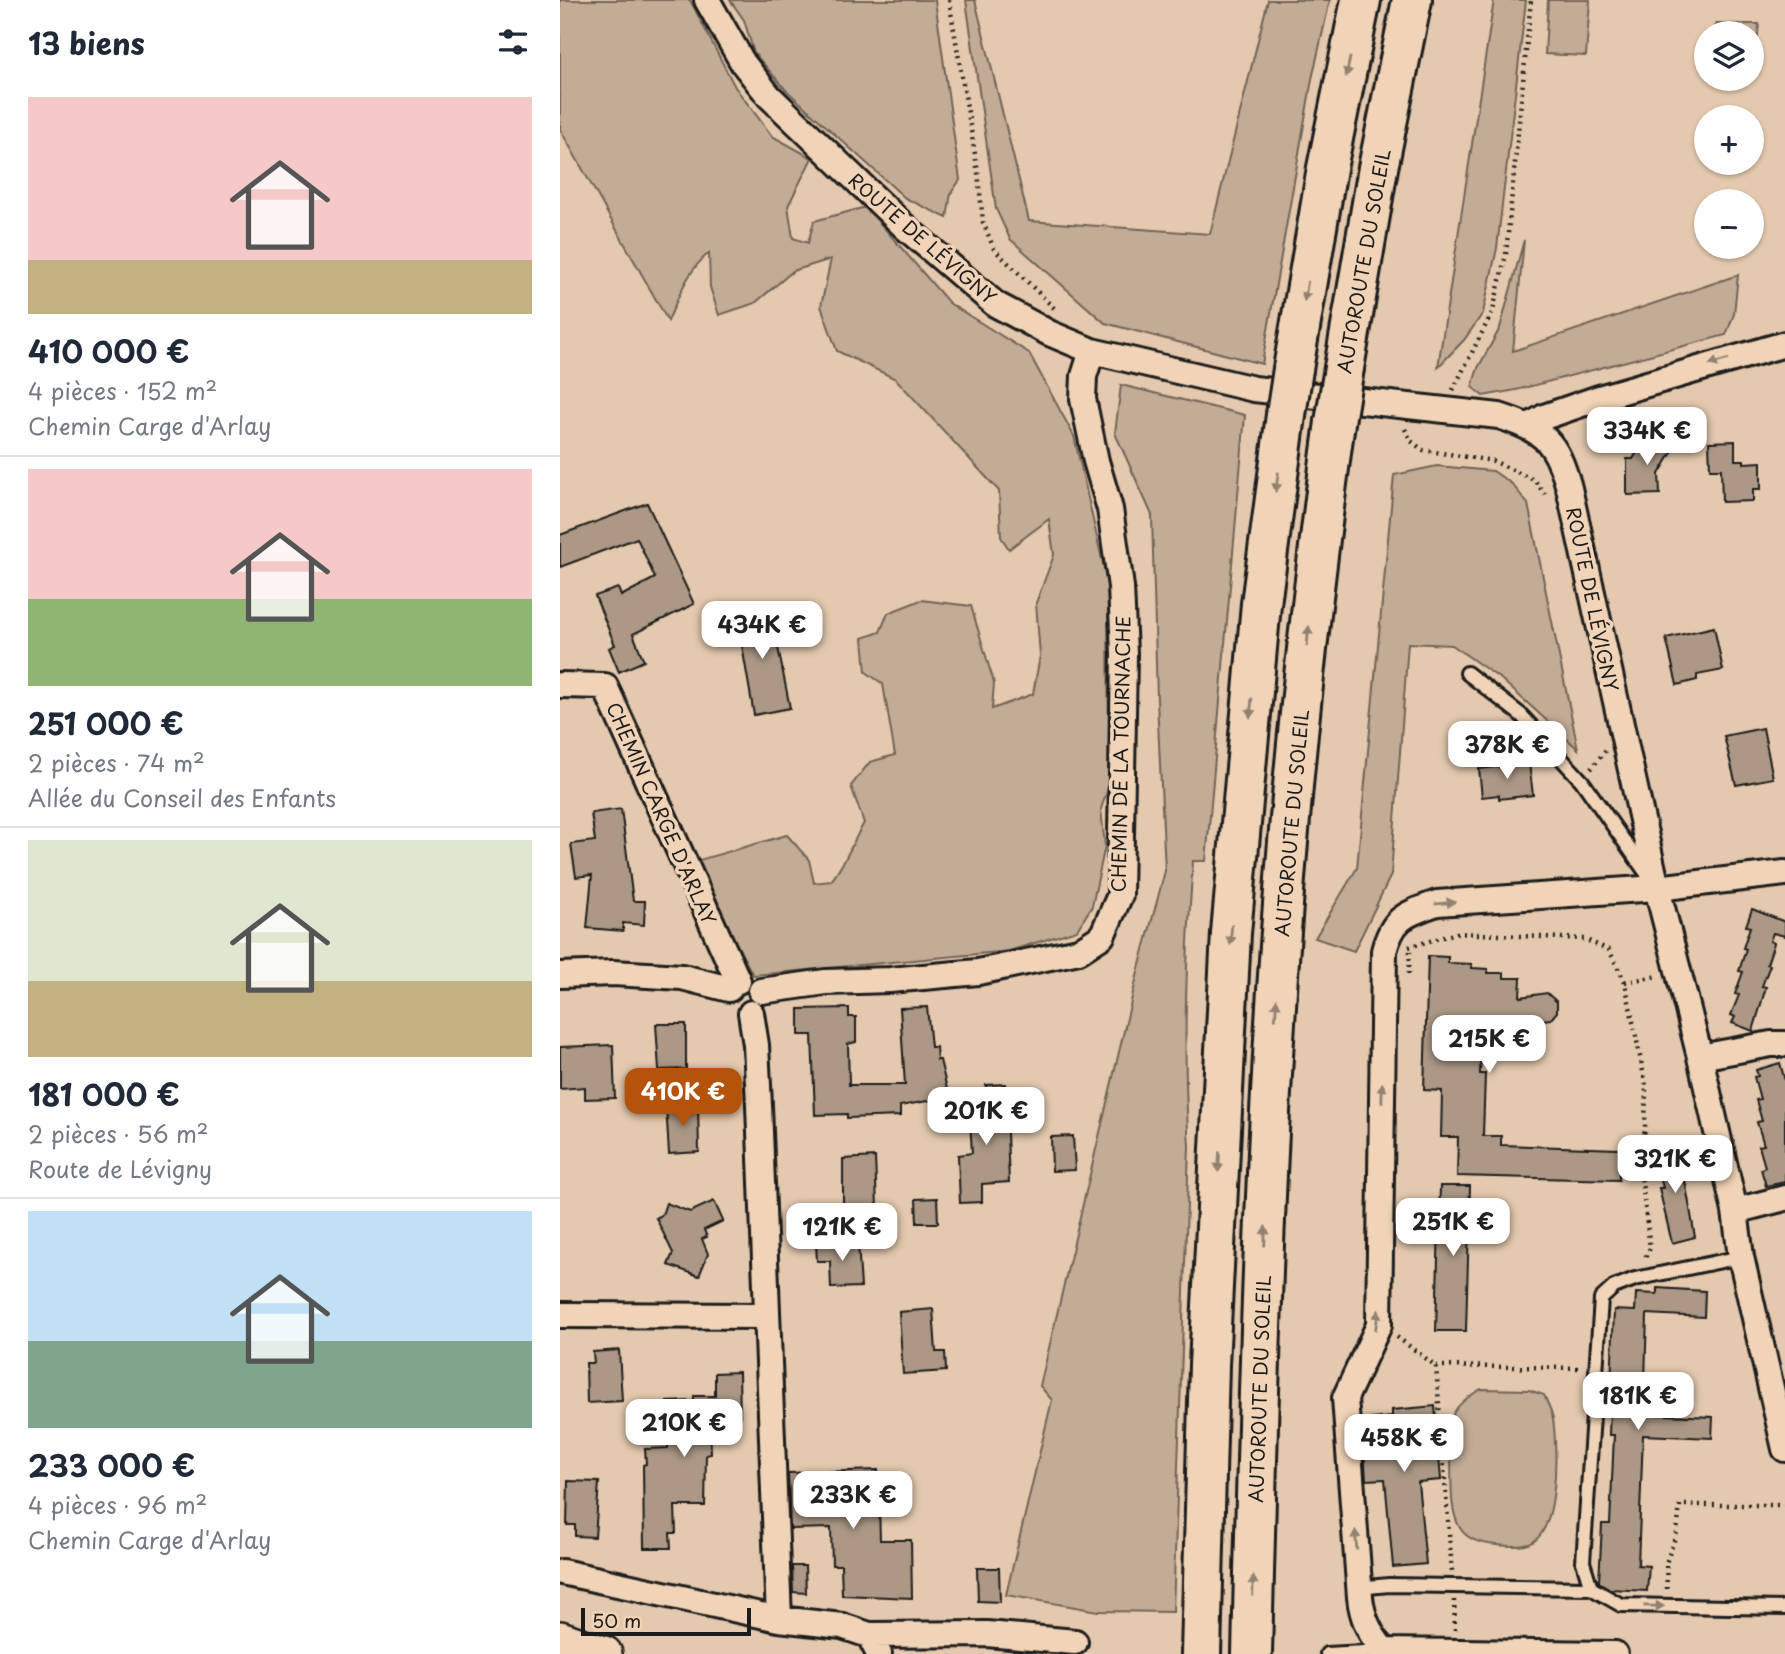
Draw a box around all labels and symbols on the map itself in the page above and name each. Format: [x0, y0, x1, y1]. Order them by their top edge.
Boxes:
one-way arrow [1342, 56, 1353, 78]
street label: AUTOROUTE DU SOLEIL [1329, 146, 1397, 376]
street label: ROUTE DE LÉVIGNY [843, 166, 1003, 310]
one-way arrow [1300, 280, 1311, 302]
one-way arrow [1708, 357, 1729, 367]
pin: 334K € [1590, 407, 1704, 467]
one-way arrow [1271, 472, 1282, 494]
street label: ROUTE DE LÉVIGNY [1560, 504, 1626, 694]
pin: 434K € [705, 602, 819, 661]
street label: CHEMIN DE LA TOURNACHE [1104, 615, 1136, 893]
one-way arrow [1303, 624, 1314, 646]
street label: CHEMIN CARGE D'ARLAY [600, 697, 724, 929]
one-way arrow [1245, 698, 1256, 720]
street label: AUTOROUTE DU SOLEIL [1267, 708, 1315, 938]
pin: 378K € [1450, 722, 1564, 781]
one-way arrow [1434, 897, 1456, 908]
one-way arrow [1225, 924, 1236, 946]
one-way arrow [1271, 998, 1282, 1020]
pin: 215K € [1432, 1016, 1546, 1075]
pin: 410K € [626, 1068, 740, 1128]
one-way arrow [1377, 1082, 1388, 1104]
pin: 201K € [929, 1088, 1043, 1147]
pin: 321K € [1618, 1136, 1732, 1195]
one-way arrow [1213, 1151, 1224, 1173]
pin: 251K € [1396, 1198, 1510, 1258]
pin: 121K € [785, 1204, 899, 1263]
one-way arrow [1259, 1225, 1270, 1247]
street label: AUTOROUTE DU SOLEIL [1241, 1275, 1277, 1503]
one-way arrow [1372, 1309, 1383, 1331]
pin: 181K € [1581, 1372, 1695, 1432]
pin: 210K € [627, 1400, 741, 1459]
pin: 458K € [1347, 1414, 1461, 1474]
pin: 233K € [796, 1472, 910, 1531]
one-way arrow [1350, 1529, 1361, 1551]
one-way arrow [1248, 1575, 1259, 1597]
one-way arrow [1643, 1600, 1665, 1612]
scale bar [581, 1605, 751, 1637]

